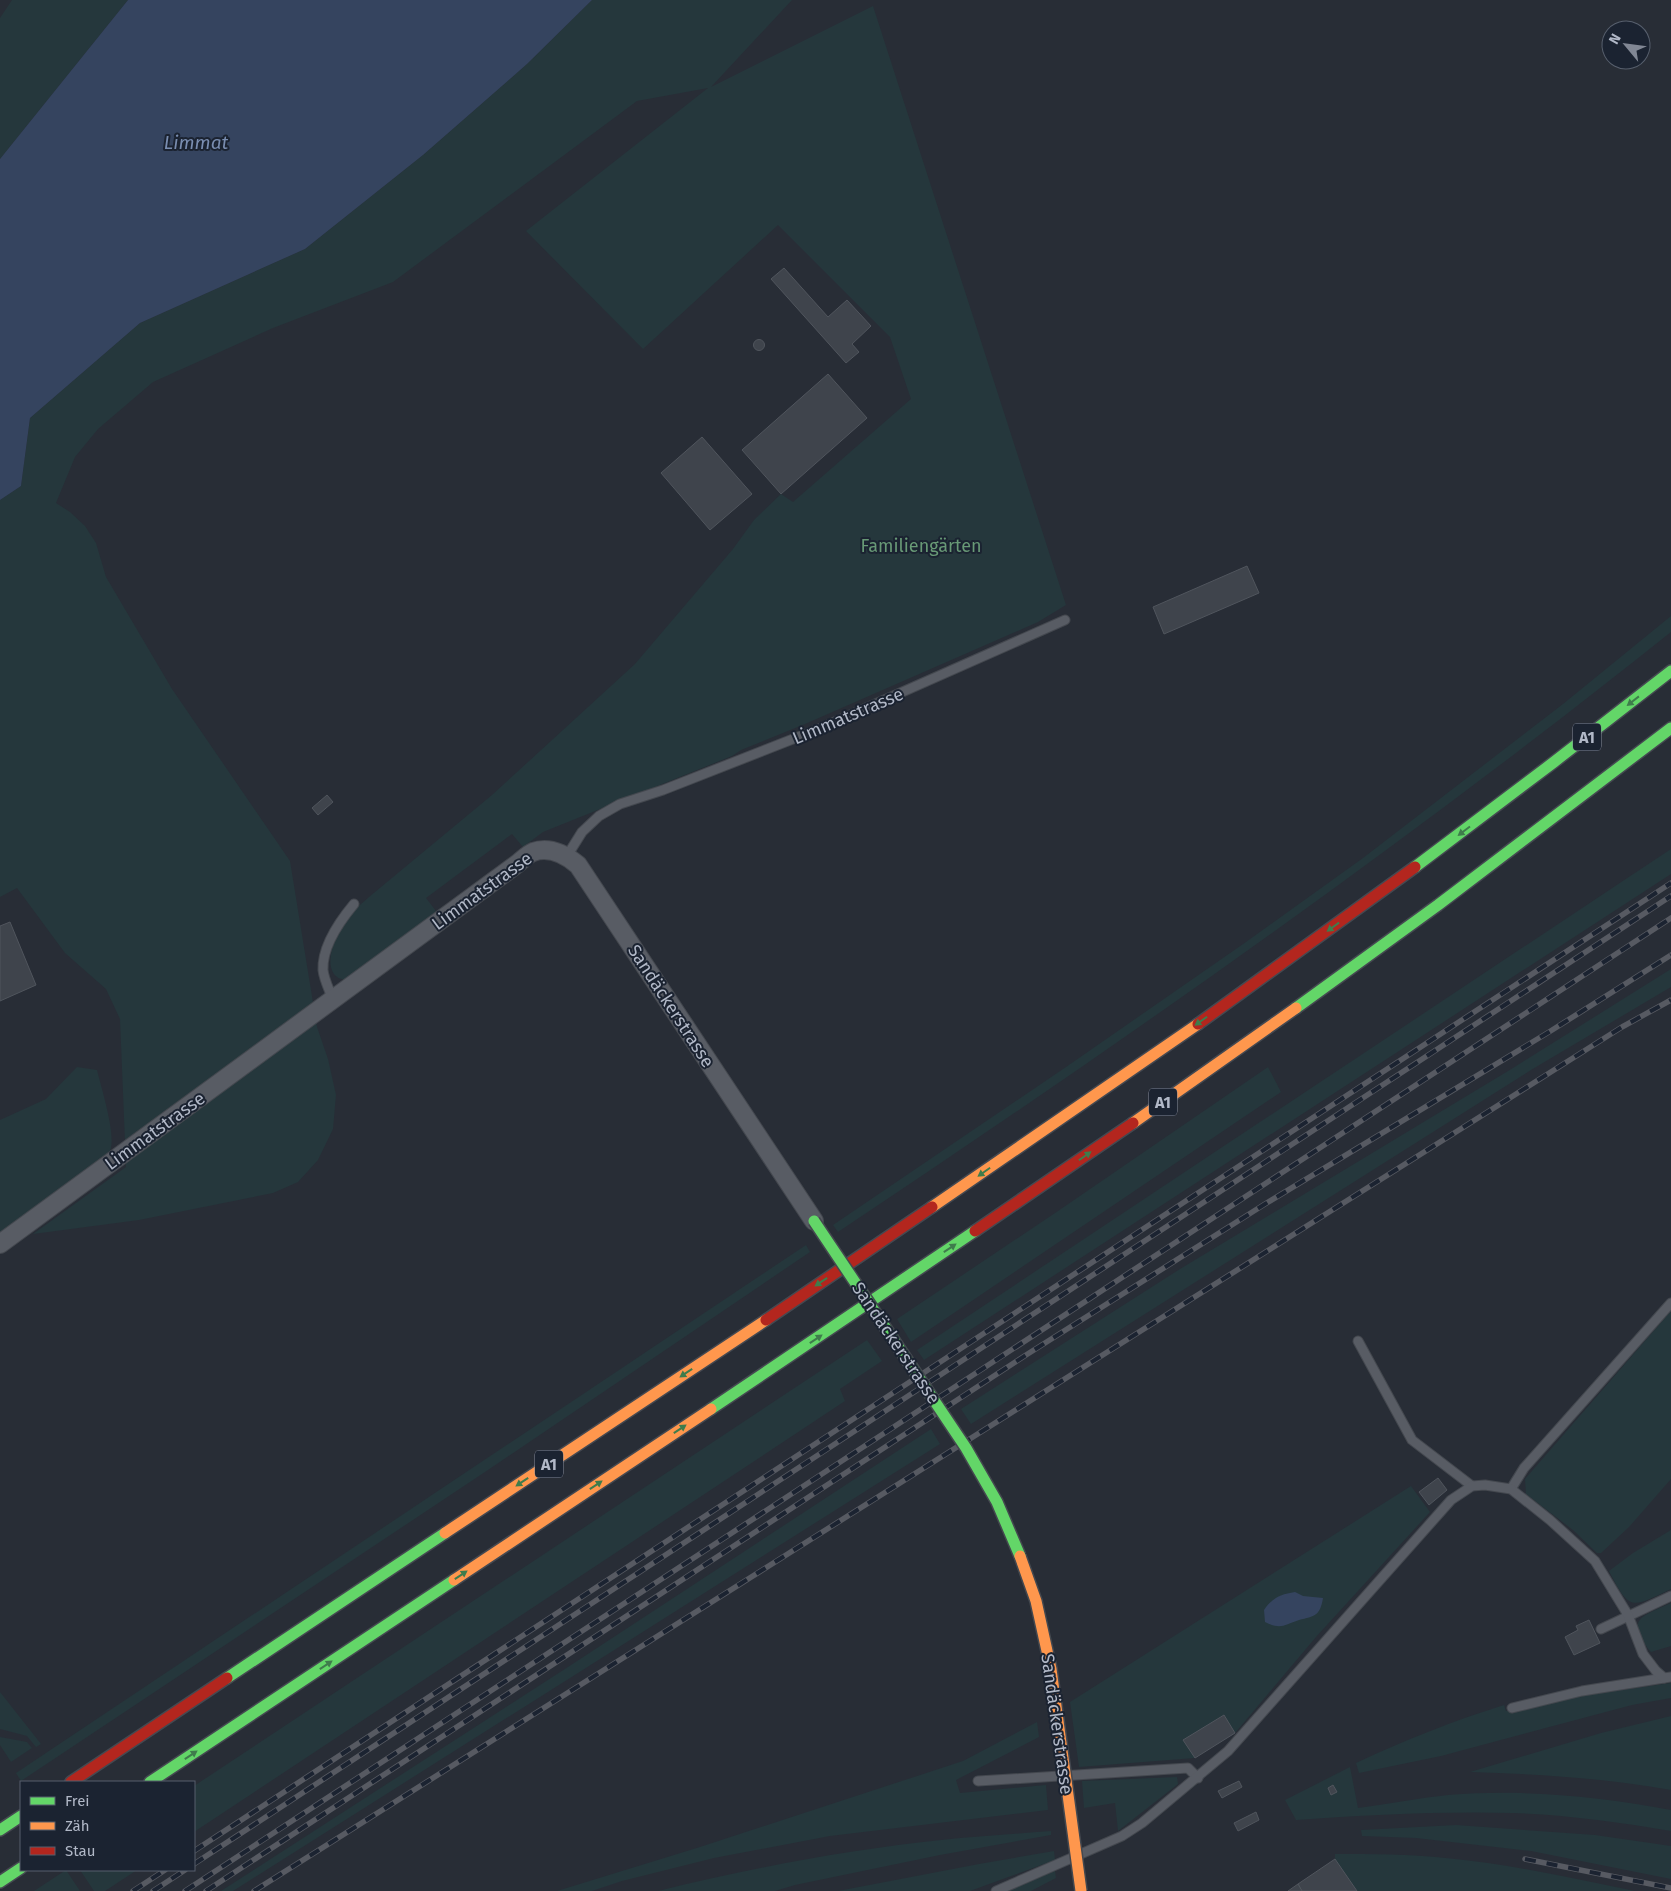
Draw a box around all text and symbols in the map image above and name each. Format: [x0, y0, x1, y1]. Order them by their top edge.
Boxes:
north arrow [1601, 20, 1651, 70]
text: N [1605, 31, 1625, 47]
water label: Limmat [164, 131, 228, 154]
park label: Familiengärten [860, 535, 982, 557]
street label: Limmatstrasse [789, 683, 907, 749]
one-way arrow [1627, 696, 1640, 707]
road number: A1 [1573, 724, 1601, 750]
one-way arrow [1457, 826, 1471, 836]
street label: Limmatstrasse [428, 847, 536, 935]
one-way arrow [1326, 922, 1340, 932]
street label: Sandäckerstrasse [623, 940, 719, 1072]
one-way arrow [1194, 1016, 1208, 1026]
street label: Limmatstrasse [101, 1087, 209, 1175]
road number: A1 [1149, 1088, 1177, 1116]
one-way arrow [1078, 1151, 1091, 1161]
one-way arrow [978, 1167, 991, 1176]
one-way arrow [944, 1243, 957, 1253]
one-way arrow [814, 1277, 828, 1287]
street label: Sandäckerstrasse [847, 1278, 945, 1408]
one-way arrow [809, 1334, 822, 1343]
one-way arrow [679, 1368, 693, 1378]
one-way arrow [674, 1424, 687, 1434]
road number: A1 [535, 1450, 563, 1478]
one-way arrow [515, 1477, 528, 1487]
one-way arrow [590, 1480, 603, 1490]
one-way arrow [455, 1570, 468, 1580]
street label: Sandäckerstrasse [1036, 1652, 1078, 1796]
one-way arrow [319, 1660, 333, 1670]
one-way arrow [184, 1750, 198, 1760]
legend [20, 1781, 195, 1871]
text: Frei [65, 1792, 90, 1810]
text: Zäh [65, 1817, 90, 1835]
text: Stau [65, 1842, 95, 1860]

